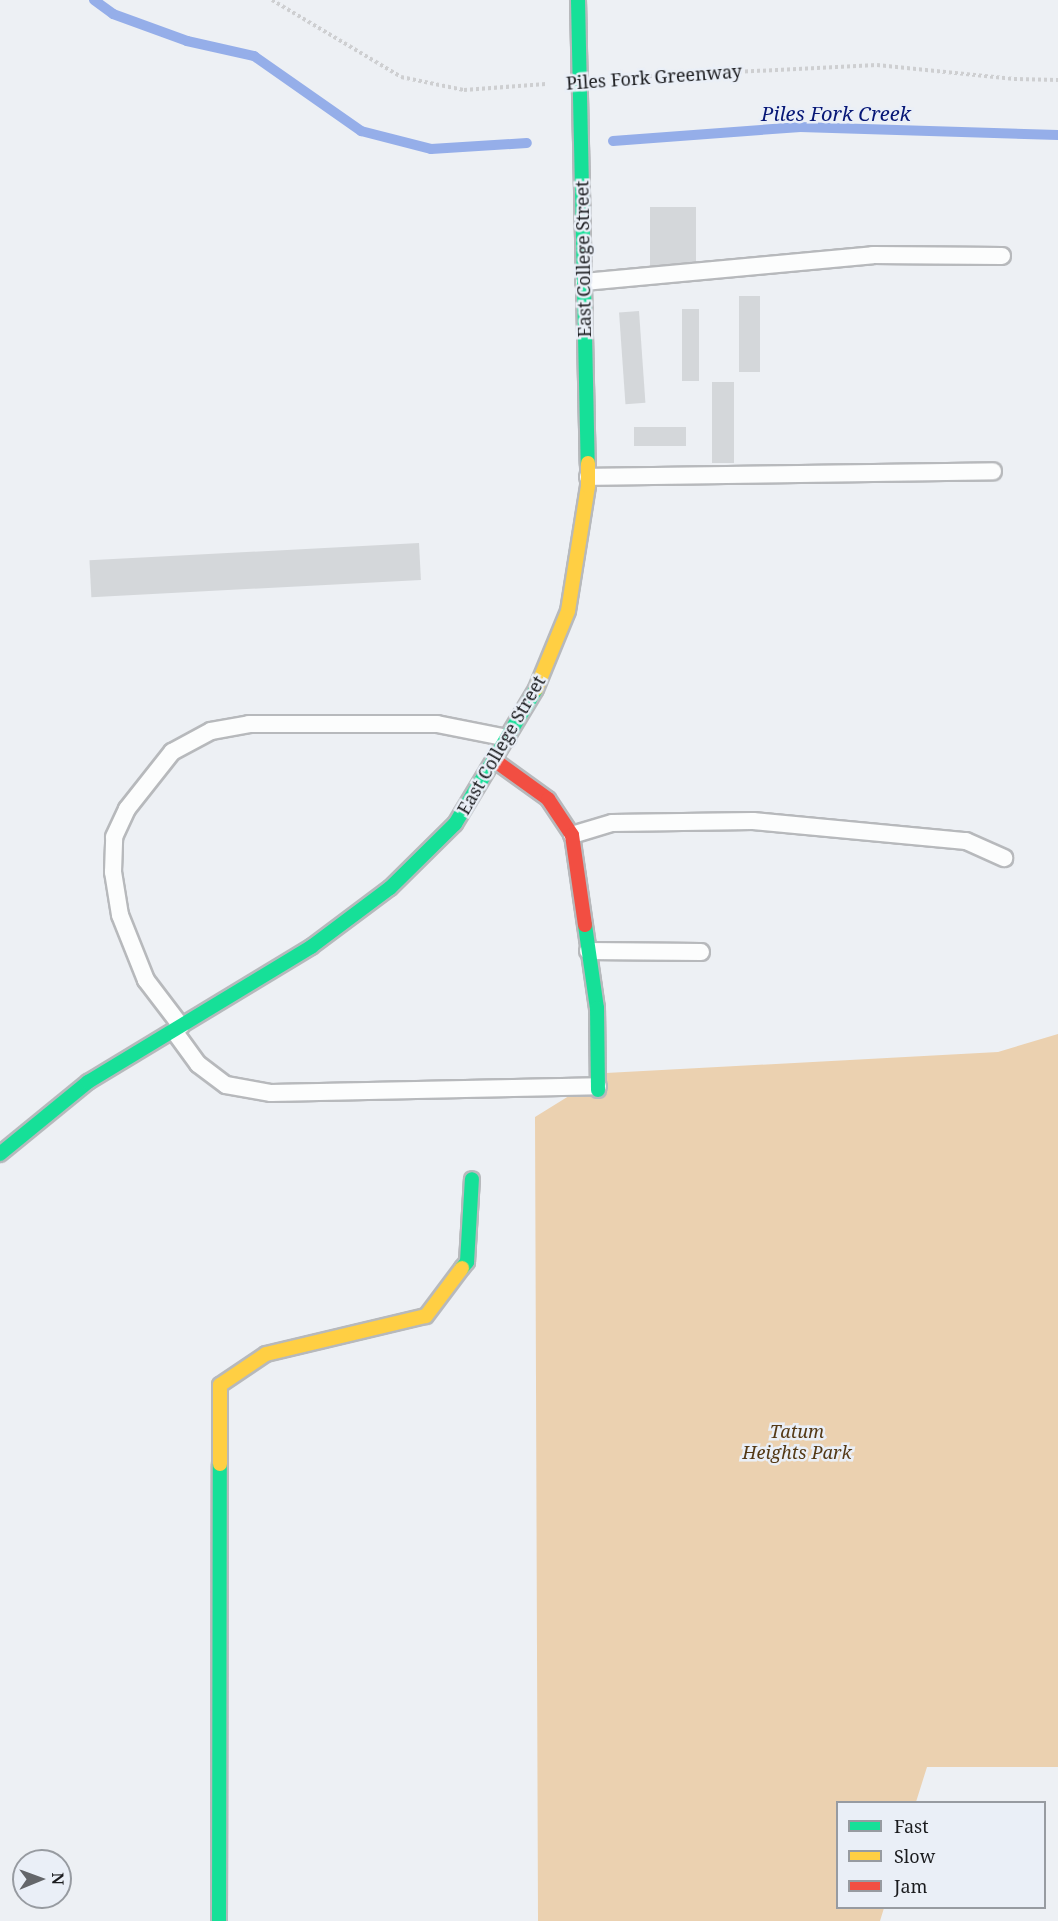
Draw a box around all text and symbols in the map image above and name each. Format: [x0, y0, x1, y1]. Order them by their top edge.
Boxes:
street label: Piles Fork Greenway [565, 60, 743, 94]
water label: Piles Fork Creek [761, 101, 911, 125]
street label: East College Street [571, 180, 595, 338]
street label: East College Street [452, 672, 550, 818]
park label: Tatum Heights Park [742, 1421, 852, 1464]
legend [836, 1801, 1046, 1909]
text: Fast [894, 1814, 929, 1838]
text: Slow [894, 1844, 935, 1868]
north arrow [12, 1849, 72, 1909]
text: N [47, 1872, 69, 1885]
text: Jam [894, 1874, 928, 1898]

